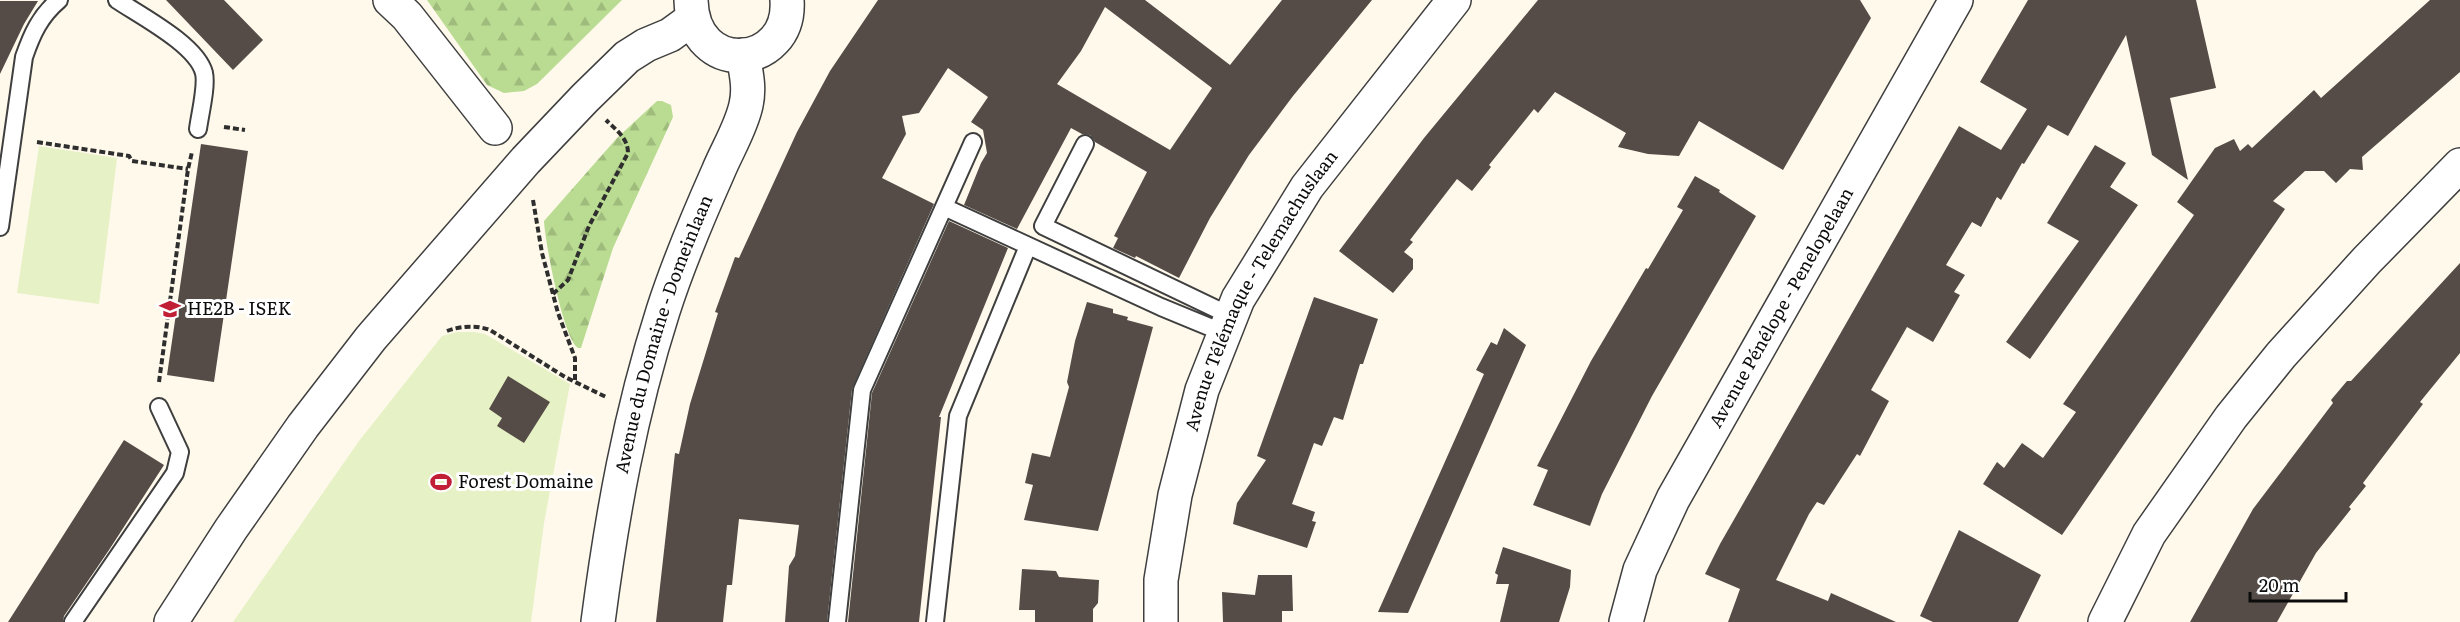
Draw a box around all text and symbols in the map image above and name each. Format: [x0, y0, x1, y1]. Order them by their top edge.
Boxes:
street label: Avenue Télémaque - Telemachuslaan [1177, 143, 1343, 434]
street label: Avenue Pénélope - Penelopelaan [1701, 182, 1859, 432]
street label: Avenue du Domaine - Domeinlaan [607, 190, 718, 476]
place label: HE2B - ISEK [187, 294, 292, 321]
school or university icon: HE2B - ISEK [158, 297, 182, 321]
place label: Forest Domaine [458, 467, 593, 494]
sports icon: Forest Domaine [429, 470, 453, 494]
scale bar [2250, 565, 2346, 603]
text: 20 m [2259, 571, 2300, 598]

